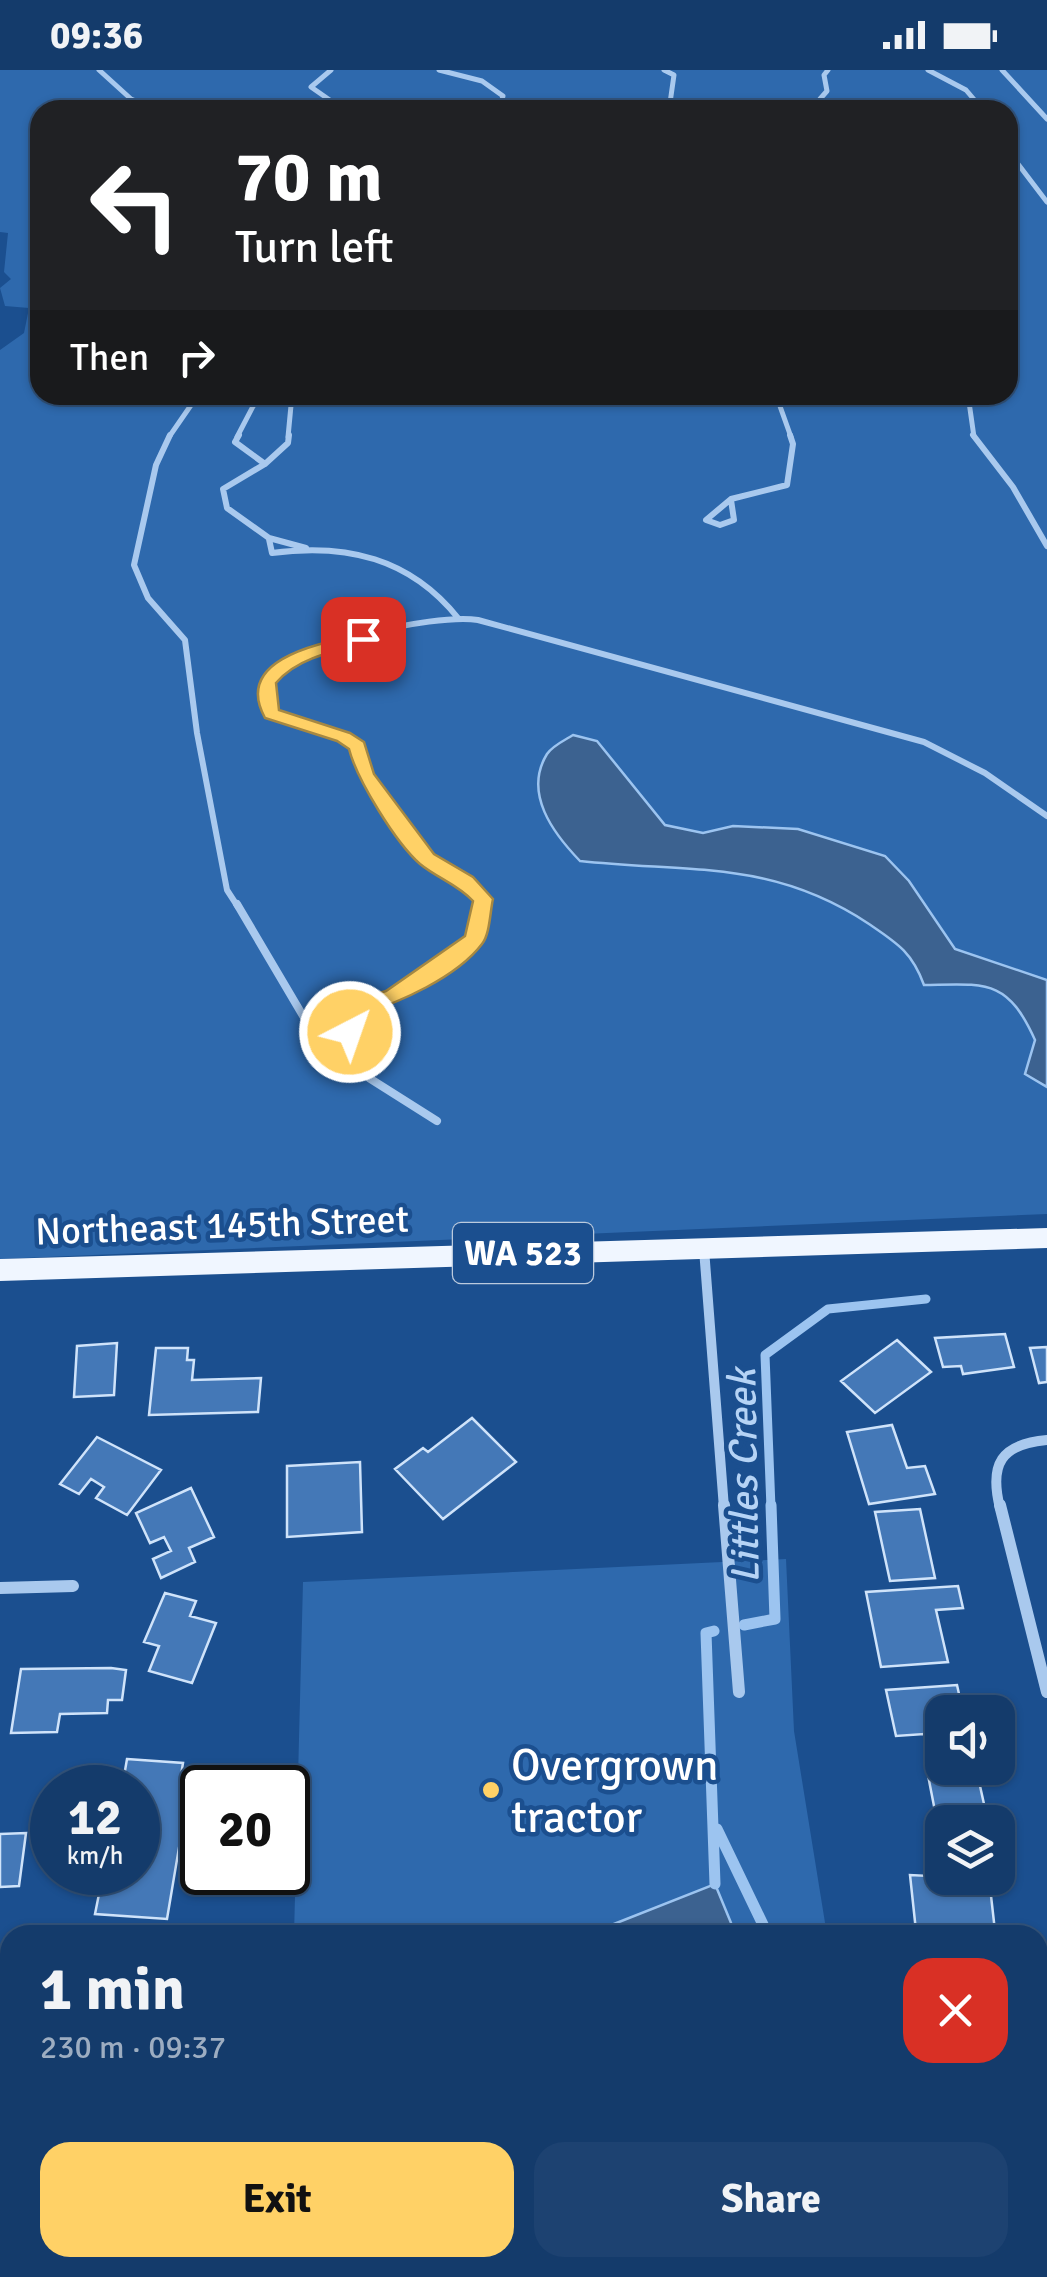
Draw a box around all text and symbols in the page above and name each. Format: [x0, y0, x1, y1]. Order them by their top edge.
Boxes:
text: 09:36 [50, 12, 143, 59]
text: 70 m [235, 134, 383, 220]
icon: left [70, 140, 200, 270]
text: Turn left [235, 220, 394, 275]
icon: right [169, 330, 224, 385]
text: Then [70, 334, 149, 381]
pin [321, 597, 406, 682]
icon: arrive [336, 612, 391, 667]
position arrow [298, 980, 402, 1084]
street label: Northeast 145th Street [34, 1195, 410, 1256]
road number: WA 523 [453, 1223, 593, 1283]
water label: Littles Creek [717, 1365, 771, 1584]
map controls [925, 1695, 1015, 1895]
button: sound [925, 1695, 1015, 1785]
place label: Overgrown tractor [511, 1738, 719, 1845]
speed limit sign: 20 [180, 1765, 310, 1895]
marker: Overgrown tractor [480, 1779, 502, 1801]
text: 12 [68, 1787, 122, 1849]
button: layers [925, 1805, 1015, 1895]
text: km/h [67, 1840, 123, 1871]
text: 1 min [40, 1953, 185, 2027]
button: close [903, 1958, 1008, 2063]
text: 230 m · 09:37 [40, 2028, 226, 2067]
button: Exit [40, 2142, 514, 2257]
button: Share [534, 2142, 1008, 2257]

